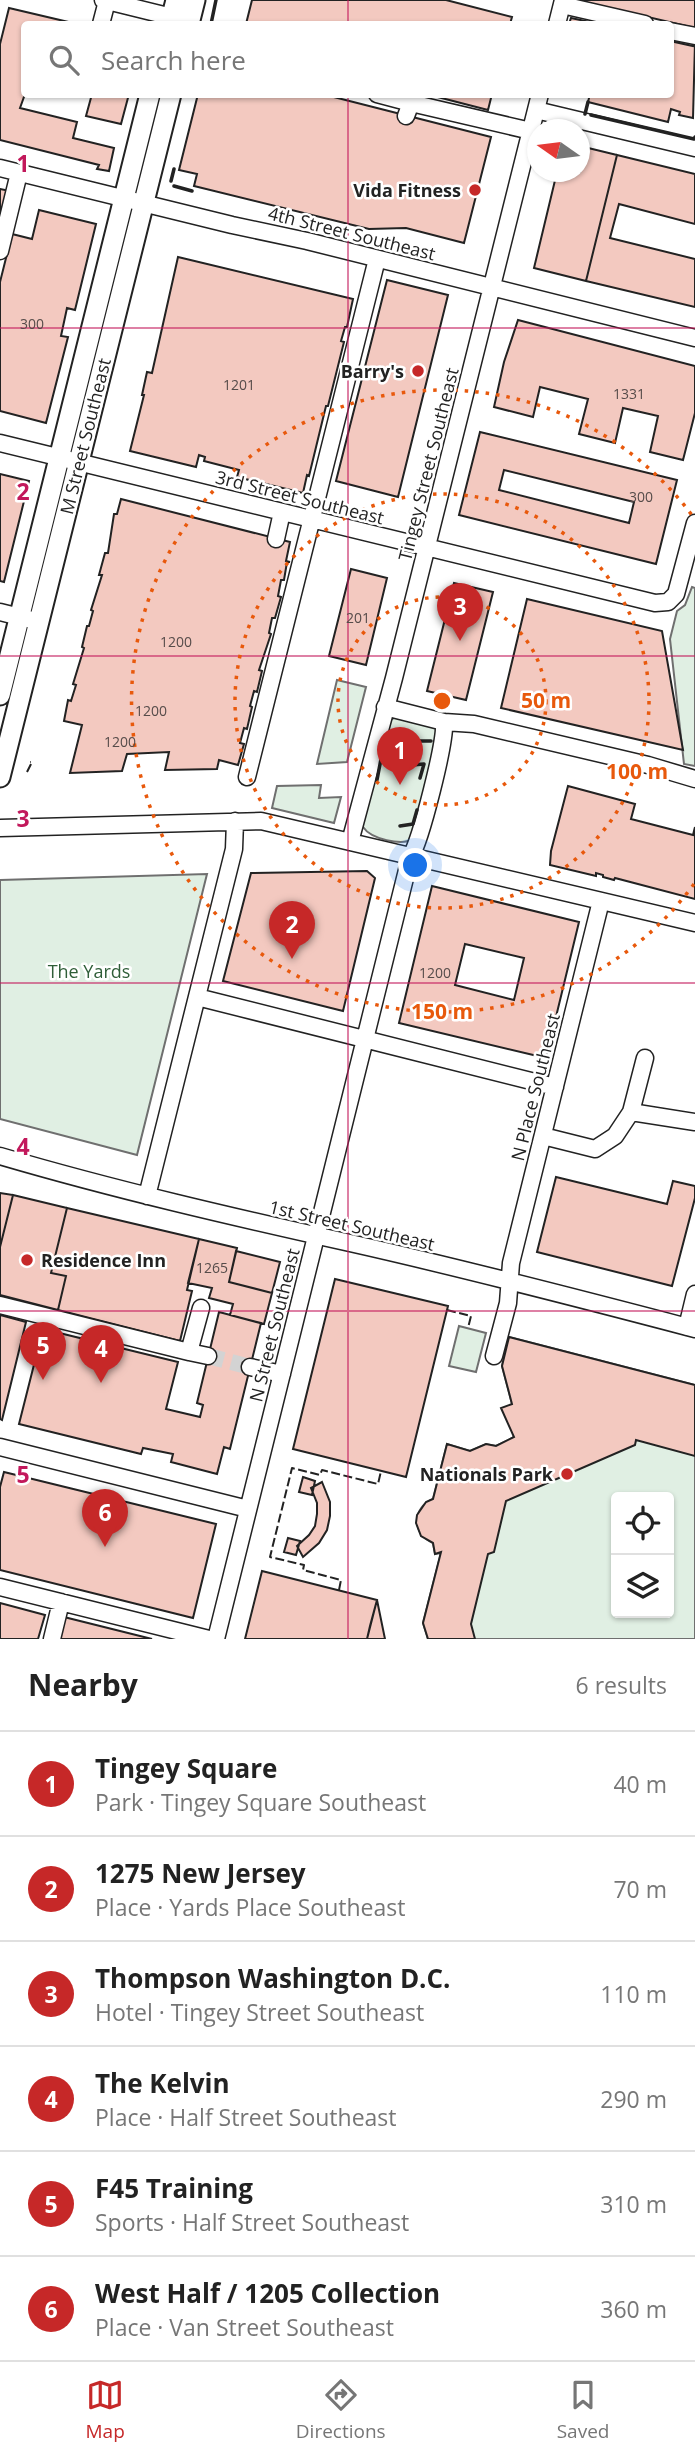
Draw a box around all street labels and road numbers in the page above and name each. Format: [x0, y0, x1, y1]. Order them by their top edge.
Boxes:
street label: 4th Street Southeast [266, 201, 438, 265]
street label: M Street Southeast [54, 355, 116, 517]
street label: Tingey Street Southeast [392, 365, 464, 563]
street label: 3rd Street Southeast [213, 464, 387, 530]
street label: N Place Southeast [505, 1011, 565, 1163]
street label: 1st Street Southeast [267, 1194, 437, 1256]
street label: N Street Southeast [243, 1246, 305, 1404]

